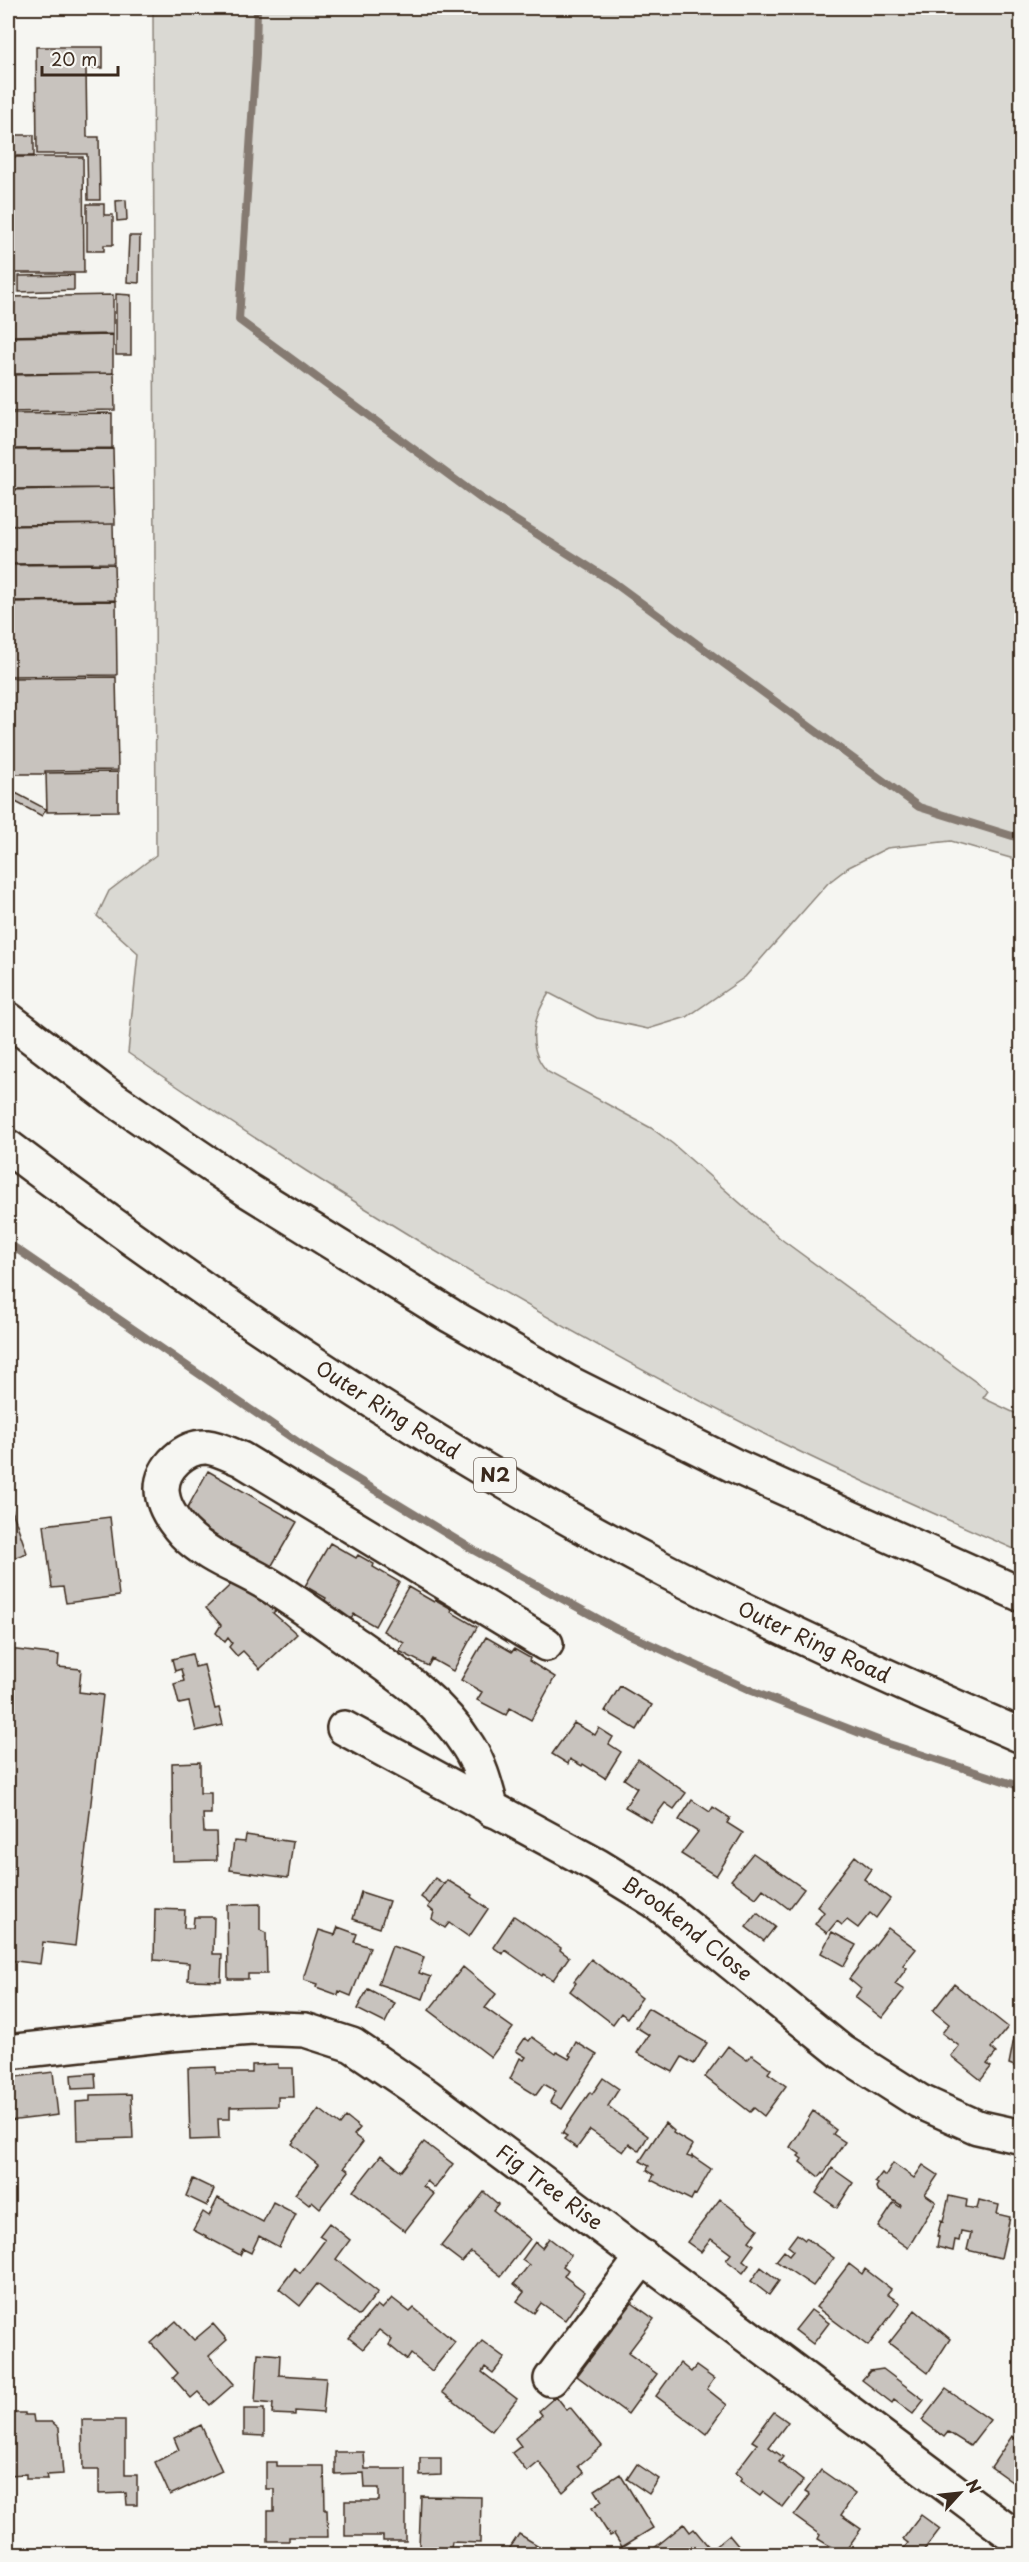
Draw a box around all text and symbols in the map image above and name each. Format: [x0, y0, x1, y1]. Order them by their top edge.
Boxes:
scale bar [42, 39, 118, 77]
text: 20 m [51, 45, 97, 72]
street label: Outer Ring Road [310, 1351, 467, 1466]
road number: N2 [474, 1458, 516, 1492]
street label: Outer Ring Road [733, 1591, 896, 1690]
street label: Brookend Close [617, 1867, 760, 1988]
street label: Fig Tree Rise [490, 2135, 611, 2237]
north arrow [930, 2463, 990, 2523]
text: N [961, 2475, 988, 2497]

